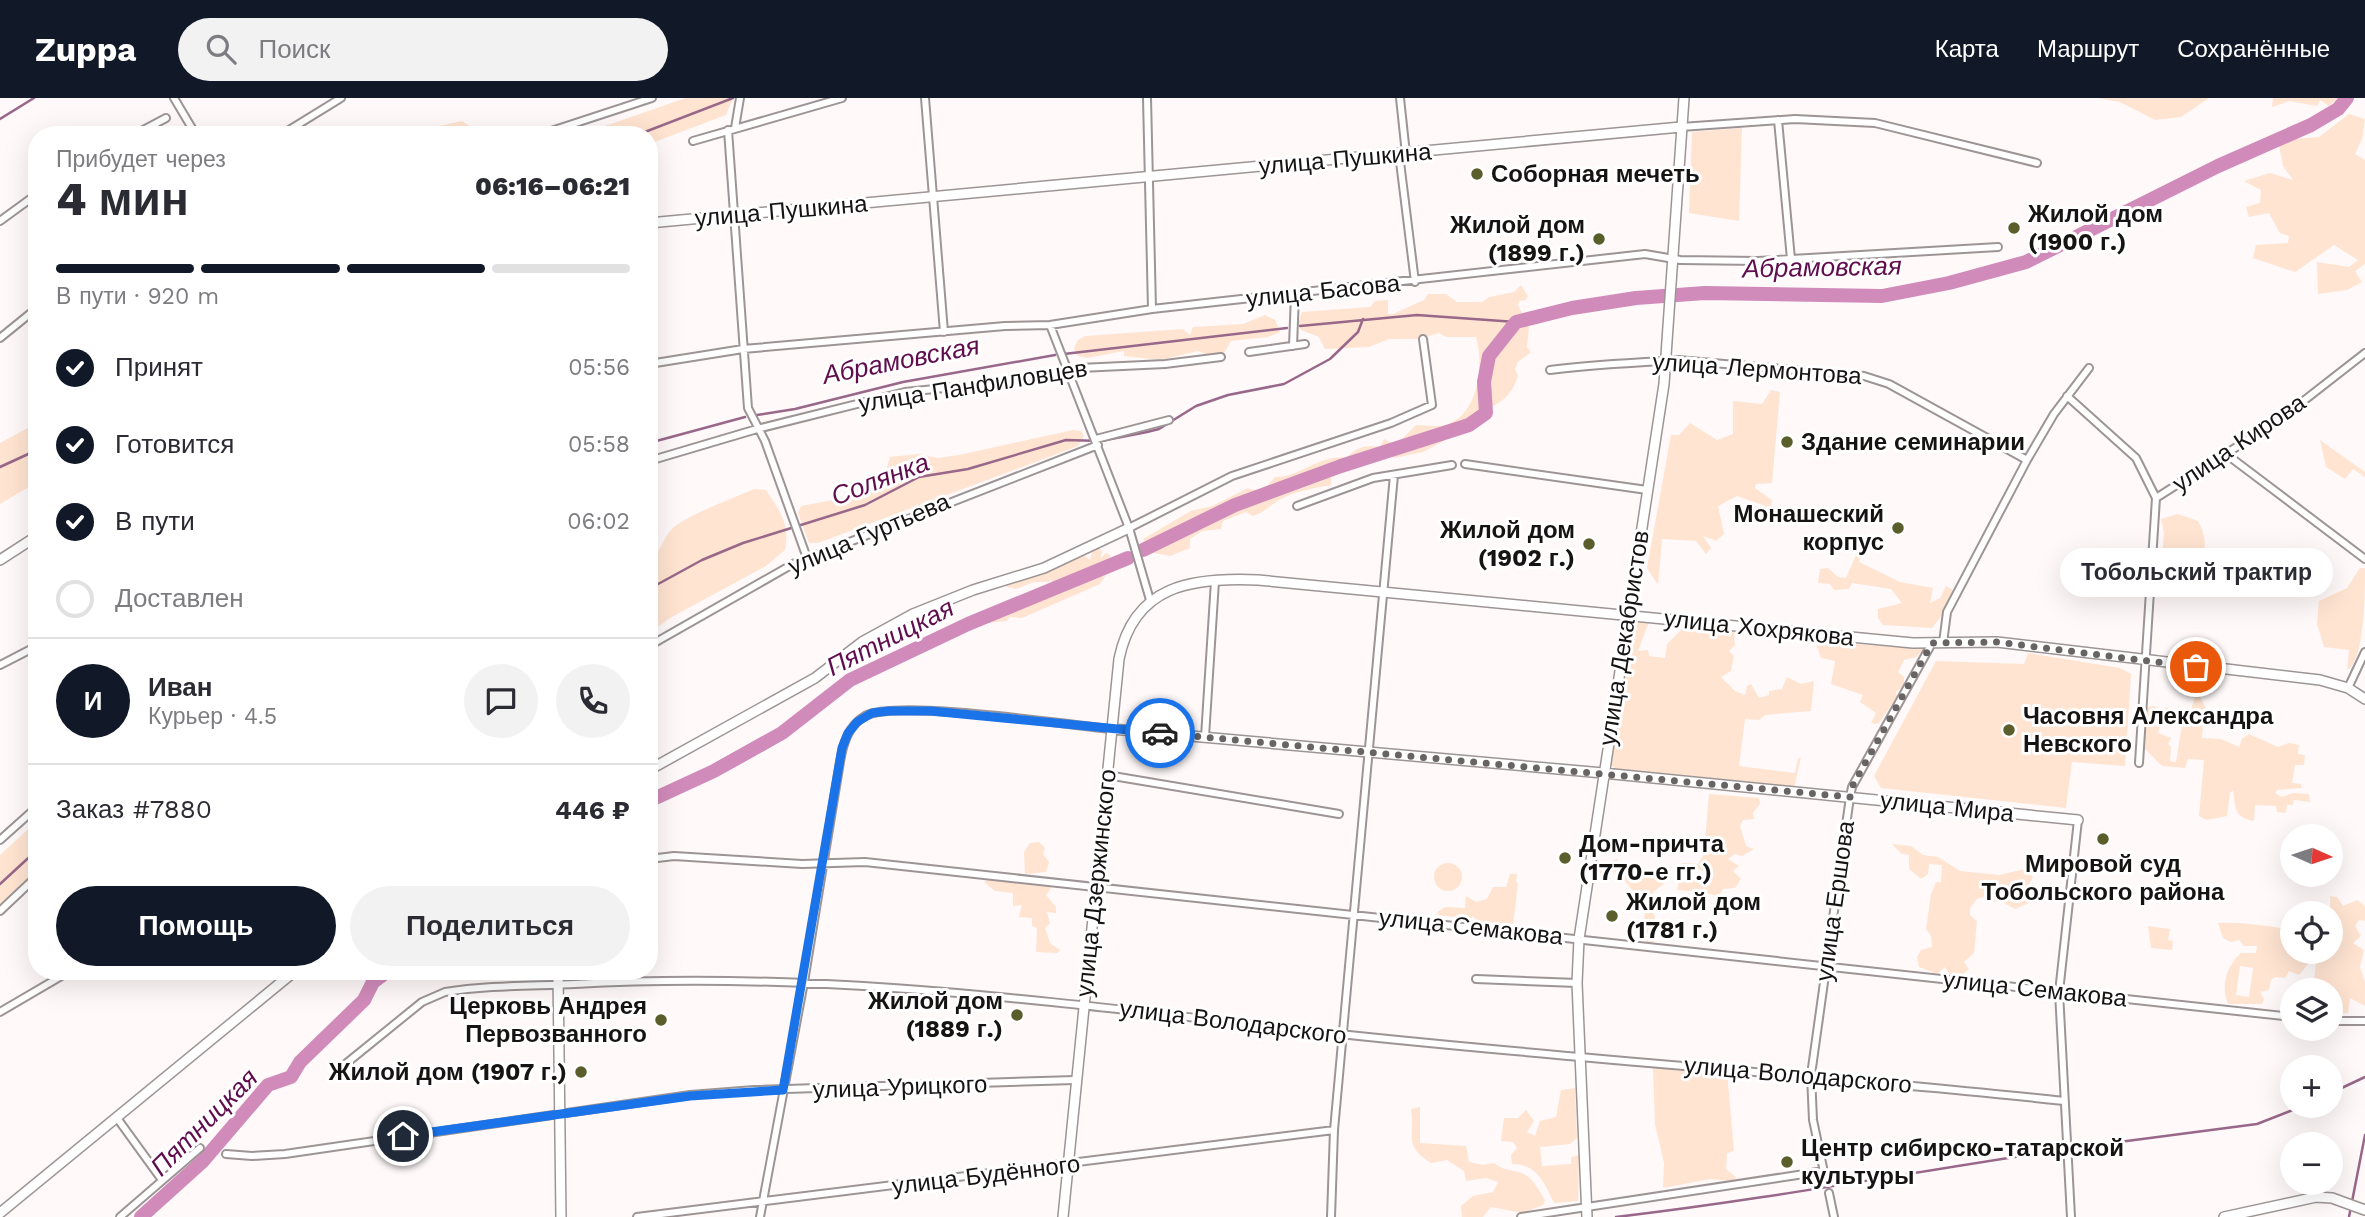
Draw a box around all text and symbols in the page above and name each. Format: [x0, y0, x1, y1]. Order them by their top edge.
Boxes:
search box [178, 18, 668, 81]
text: Zuppa [35, 30, 136, 69]
icon: search [202, 30, 240, 68]
text: Поиск [258, 34, 330, 64]
text: Карта [1935, 35, 1999, 63]
text: Маршрут [2037, 35, 2139, 63]
text: Сохранённые [2177, 35, 2330, 63]
street label: улица Пушкина [1258, 137, 1433, 180]
text: Прибудет через [56, 146, 226, 173]
place label: Соборная мечеть [1491, 160, 1700, 188]
marker: Соборная мечеть [1469, 166, 1485, 182]
text: 06:16–06:21 [475, 171, 630, 201]
text: 4 мин [56, 172, 189, 226]
street label: улица Пушкина [694, 189, 869, 232]
place label: Жилой дом (1900 г.) [2027, 200, 2163, 256]
place label: Жилой дом (1899 г.) [1449, 211, 1585, 267]
marker: Жилой дом (1900 г.) [2006, 220, 2022, 236]
marker: Жилой дом (1899 г.) [1591, 231, 1607, 247]
water label: Абрамовская [1740, 251, 1902, 283]
street label: улица Басова [1245, 269, 1402, 313]
text: В пути · 920 m [56, 283, 219, 310]
water label: Абрамовская [818, 330, 982, 390]
street label: улица Лермонтова [1651, 348, 1863, 390]
icon: check [56, 349, 94, 387]
text: Принят [115, 352, 203, 382]
text: 05:56 [568, 354, 630, 381]
street label: улица Панфиловцев [857, 354, 1089, 418]
street label: улица Кирова [2167, 388, 2311, 498]
icon: check [56, 426, 94, 464]
place label: Здание семинарии [1801, 428, 2025, 456]
text: Готовится [115, 429, 234, 459]
text: 05:58 [568, 431, 630, 458]
marker: Здание семинарии [1779, 434, 1795, 450]
water label: Солянка [827, 447, 933, 511]
street label: улица Гуртьева [784, 487, 955, 581]
place label: Монашеский корпус [1734, 500, 1884, 556]
icon: check [56, 503, 94, 541]
text: В пути [115, 506, 195, 536]
text: 06:02 [567, 508, 630, 535]
place label: Жилой дом (1902 г.) [1439, 516, 1575, 572]
marker: Монашеский корпус [1890, 520, 1906, 536]
street label: улица Декабристов [1593, 528, 1655, 748]
marker: Жилой дом (1902 г.) [1581, 536, 1597, 552]
callout: Тобольский трактир [2060, 548, 2332, 597]
text: Тобольский трактир [2081, 559, 2312, 586]
text: Доставлен [115, 583, 244, 613]
water label: Пятницкая [821, 592, 959, 682]
street label: улица Хохрякова [1663, 604, 1856, 652]
pin [2166, 637, 2226, 697]
icon: bag [2177, 648, 2215, 686]
button: chat [464, 664, 538, 738]
button: phone [556, 664, 630, 738]
text: Иван [148, 672, 213, 702]
text: И [84, 686, 102, 716]
courier [1125, 698, 1195, 768]
place label: Часовня Александра Невского [2023, 702, 2274, 758]
text: Курьер · 4.5 [148, 703, 277, 730]
icon: car [1141, 714, 1179, 752]
marker: Часовня Александра Невского [2001, 722, 2017, 738]
street label: улица Дзержинского [1070, 768, 1122, 998]
street label: улица Мира [1879, 786, 2016, 828]
text: Заказ #7880 [56, 794, 212, 824]
text: 446 ₽ [555, 795, 630, 825]
street label: улица Ершова [1810, 818, 1860, 983]
north arrow [2280, 824, 2343, 887]
map controls [2280, 824, 2343, 1195]
place label: Дом-причта (1770-е гг.) [1579, 830, 1725, 886]
marker: Мировой суд Тобольского района [2095, 831, 2111, 847]
marker: Дом-причта (1770-е гг.) [1557, 850, 1573, 866]
place label: Мировой суд Тобольского района [1982, 850, 2225, 906]
button: Помощь [56, 886, 336, 966]
button: Поделиться [350, 886, 630, 966]
place label: Жилой дом (1781 г.) [1625, 888, 1761, 944]
button: locate [2280, 901, 2343, 964]
street label: улица Семакова [1378, 903, 1565, 951]
marker: Жилой дом (1781 г.) [1604, 908, 1620, 924]
street label: улица Семакова [1942, 965, 2129, 1013]
button: layers [2280, 978, 2343, 1041]
place label: Жилой дом (1889 г.) [867, 987, 1003, 1043]
place label: Церковь Андрея Первозванного [449, 992, 647, 1048]
street label: улица Володарского [1118, 994, 1348, 1050]
marker: Жилой дом (1889 г.) [1009, 1007, 1025, 1023]
marker: Церковь Андрея Первозванного [653, 1012, 669, 1028]
street label: улица Володарского [1683, 1051, 1913, 1099]
button: + [2280, 1055, 2343, 1118]
place label: Жилой дом (1907 г.) [328, 1058, 567, 1086]
water label: Пятницкая [144, 1062, 264, 1182]
marker: Жилой дом (1907 г.) [573, 1064, 589, 1080]
street label: улица Урицкого [812, 1070, 988, 1104]
pin [373, 1106, 433, 1166]
icon: home [384, 1117, 422, 1155]
button: − [2280, 1132, 2343, 1195]
place label: Центр сибирско-татарской культуры [1801, 1134, 2124, 1190]
street label: улица Будённого [890, 1150, 1082, 1200]
marker: Центр сибирско-татарской культуры [1779, 1154, 1795, 1170]

